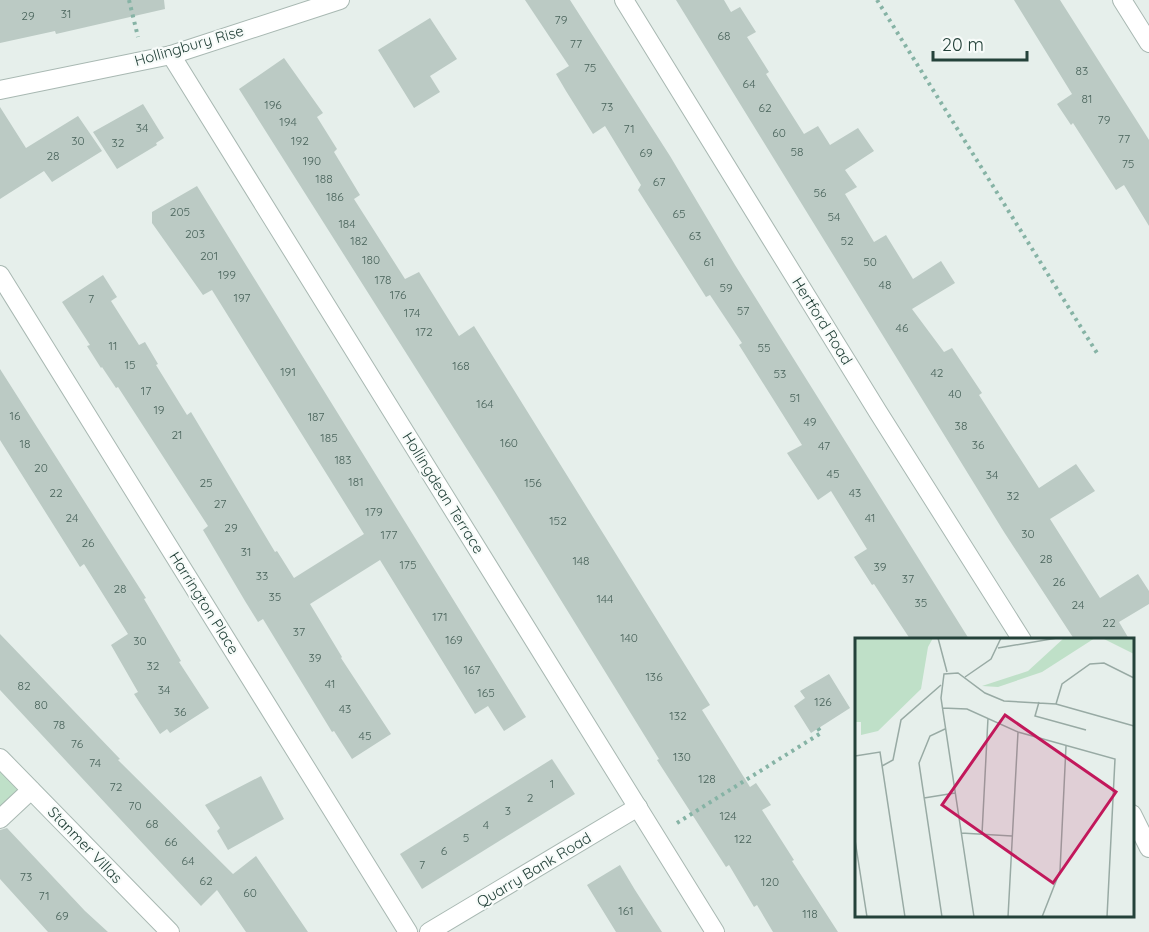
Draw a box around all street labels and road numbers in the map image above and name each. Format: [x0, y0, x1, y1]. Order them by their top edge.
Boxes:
street label: Hollingbury Rise [132, 21, 246, 70]
street label: Hertford Road [788, 274, 857, 368]
street label: Hollingdean Terrace [398, 428, 488, 557]
street label: Harrington Place [165, 548, 244, 657]
street label: Stanmer Villas [44, 802, 127, 887]
street label: Quarry Bank Road [473, 828, 594, 911]

